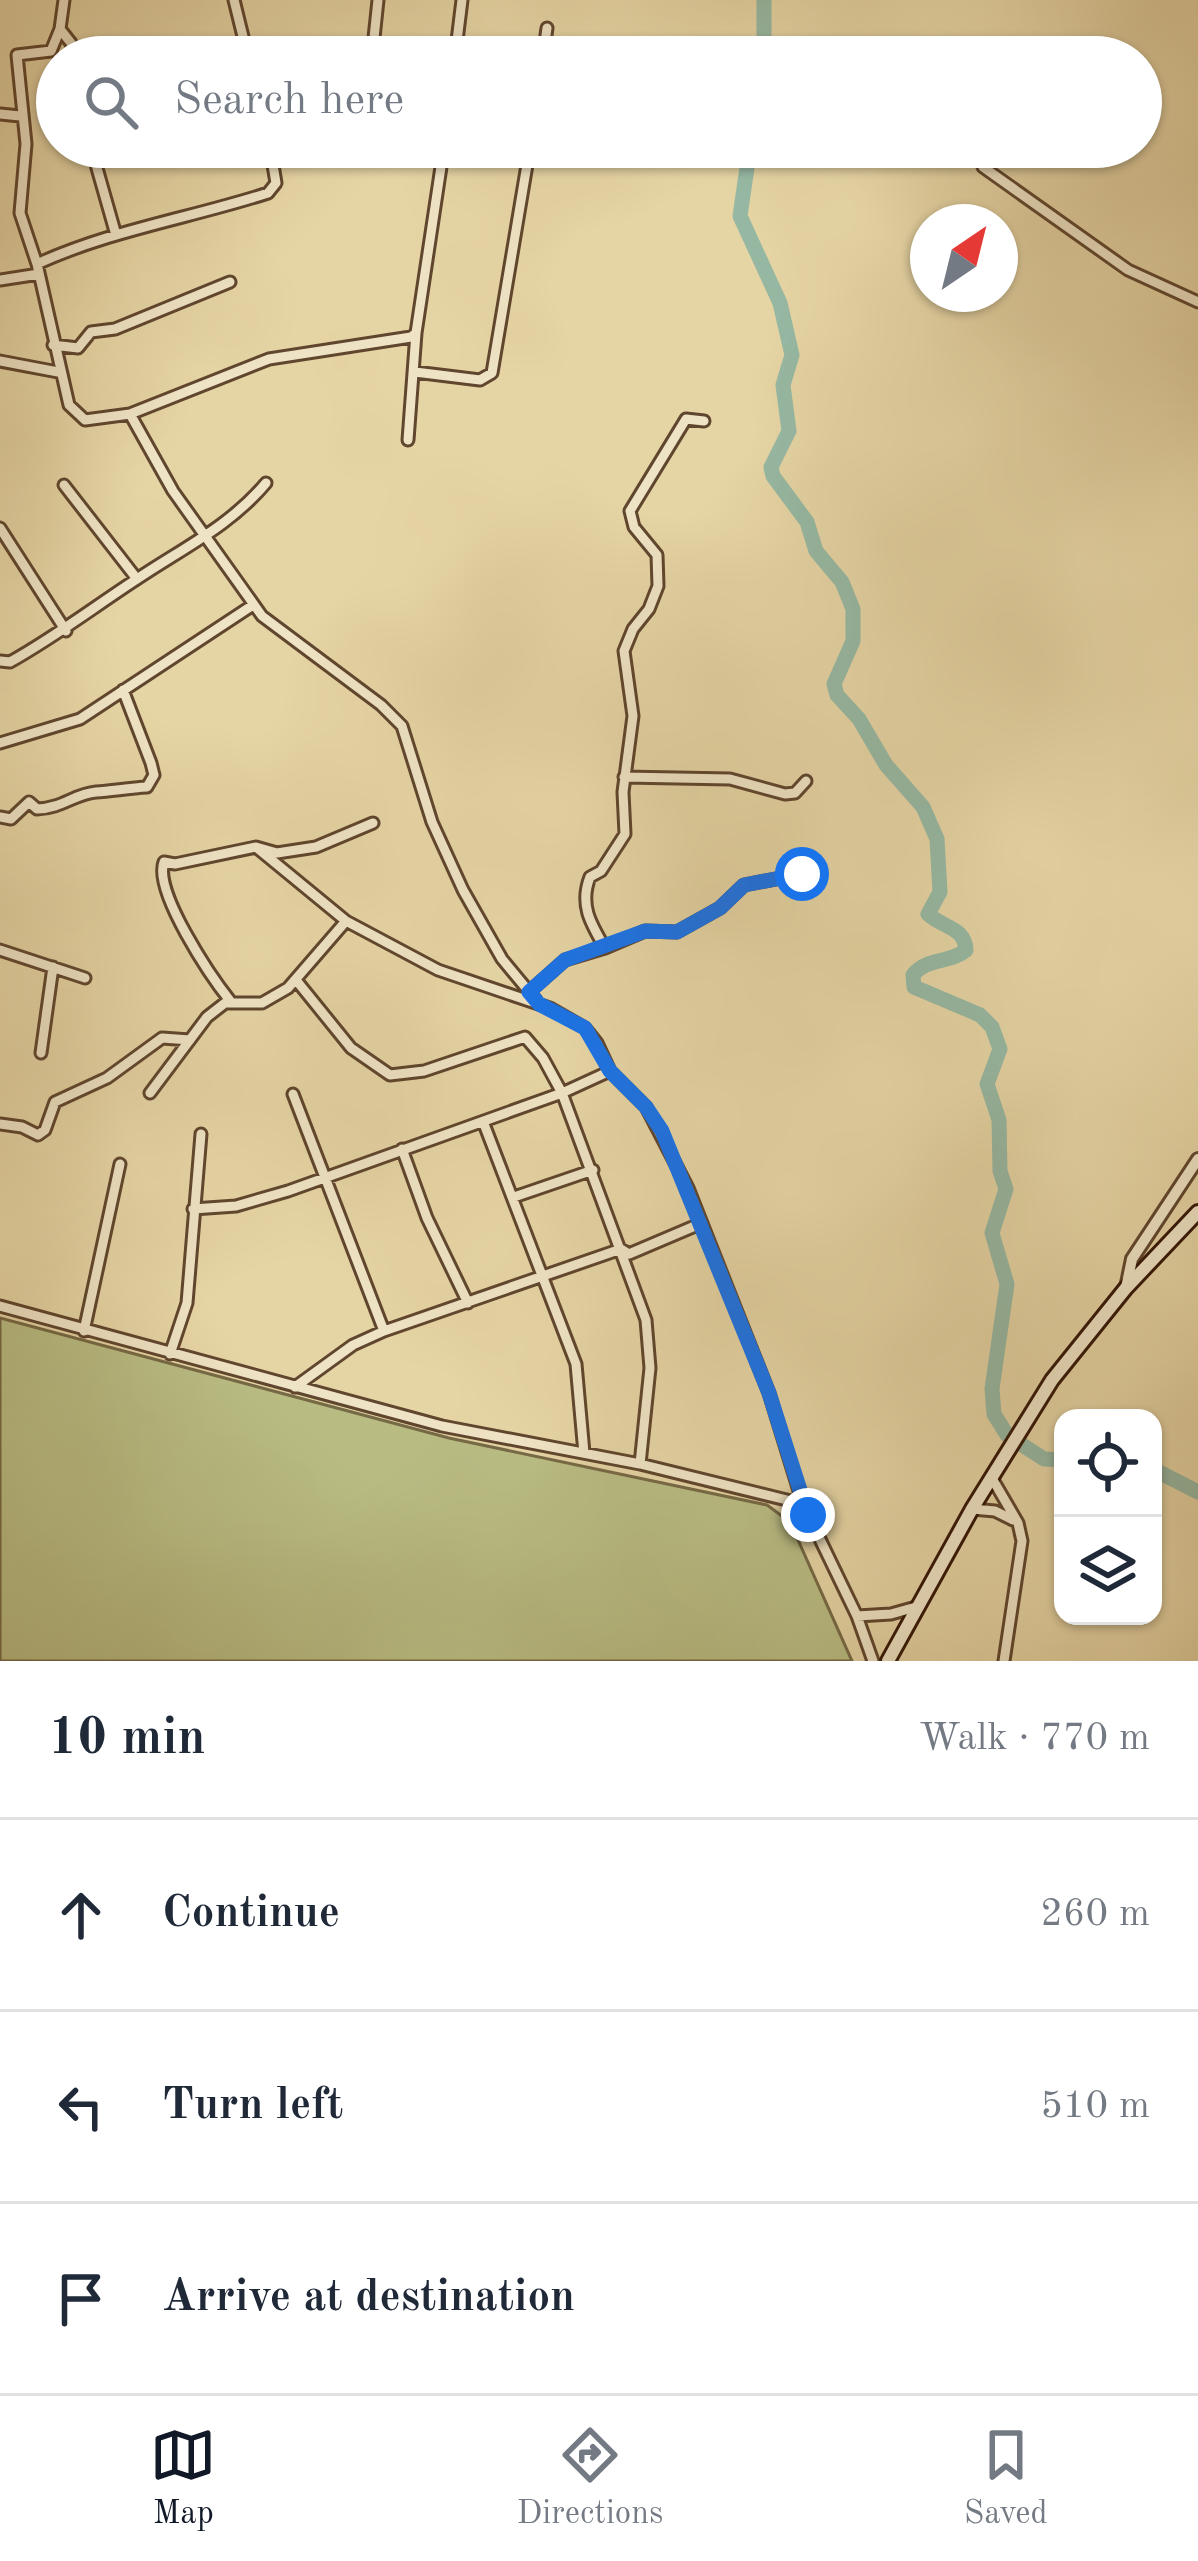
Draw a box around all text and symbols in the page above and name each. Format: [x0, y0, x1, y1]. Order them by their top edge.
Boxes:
search box [36, 36, 1162, 168]
icon: search [78, 69, 144, 135]
text: Search here [174, 79, 404, 124]
north arrow [910, 204, 1018, 312]
route start [775, 847, 829, 901]
map controls [1054, 1409, 1162, 1625]
button: locate [1054, 1409, 1162, 1517]
route end [781, 1488, 835, 1542]
button: layers [1054, 1517, 1162, 1625]
text: 10 min [48, 1714, 206, 1765]
text: Walk · 770 m [919, 1719, 1150, 1758]
icon: ahead [48, 1882, 114, 1948]
text: Continue [162, 1892, 340, 1937]
text: 260 m [1040, 1895, 1150, 1934]
icon: left [48, 2074, 114, 2140]
text: Turn left [162, 2084, 343, 2129]
text: 510 m [1040, 2087, 1150, 2126]
icon: arrive [48, 2266, 114, 2332]
text: Arrive at destination [162, 2276, 575, 2321]
tab: Map [150, 2422, 216, 2535]
tab: Directions [517, 2422, 663, 2535]
tab: Saved [964, 2422, 1048, 2535]

